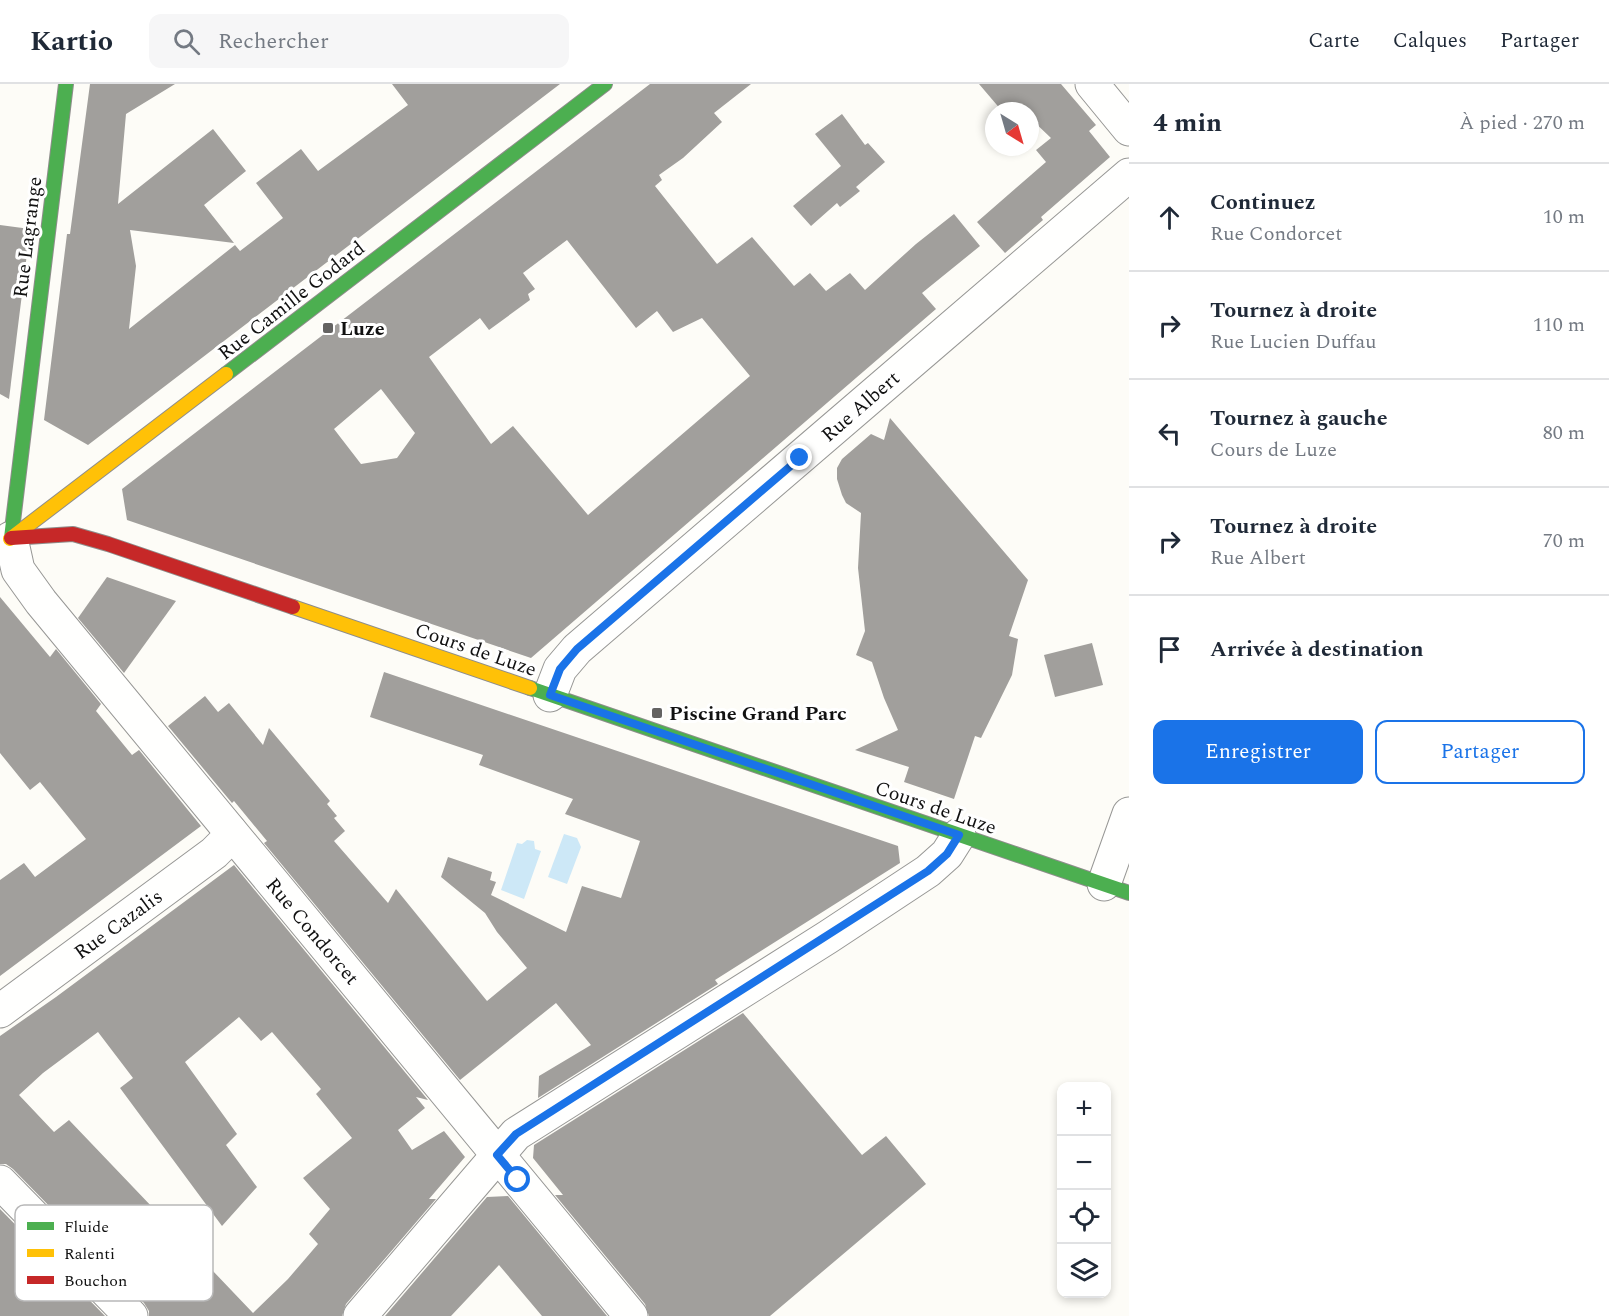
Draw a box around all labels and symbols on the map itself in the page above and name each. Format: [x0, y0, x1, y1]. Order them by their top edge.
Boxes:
north arrow [985, 102, 1039, 156]
street label: Rue Lagrange [6, 175, 50, 300]
street label: Rue Camille Godard [212, 234, 372, 368]
place label: Luze [340, 314, 385, 344]
marker: Luze [321, 321, 335, 335]
street label: Rue Albert [815, 364, 907, 450]
route end [786, 444, 812, 470]
street label: Cours de Luze [411, 615, 541, 685]
place label: Piscine Grand Parc [669, 699, 847, 729]
marker: Piscine Grand Parc [650, 706, 664, 720]
street label: Cours de Luze [871, 773, 1001, 843]
street label: Rue Condorcet [258, 871, 366, 992]
street label: Rue Cazalis [68, 882, 169, 967]
route start [504, 1166, 530, 1192]
legend [15, 1205, 213, 1301]
text: Fluide [64, 1215, 109, 1239]
text: Ralenti [64, 1242, 115, 1266]
text: Bouchon [64, 1269, 127, 1293]

